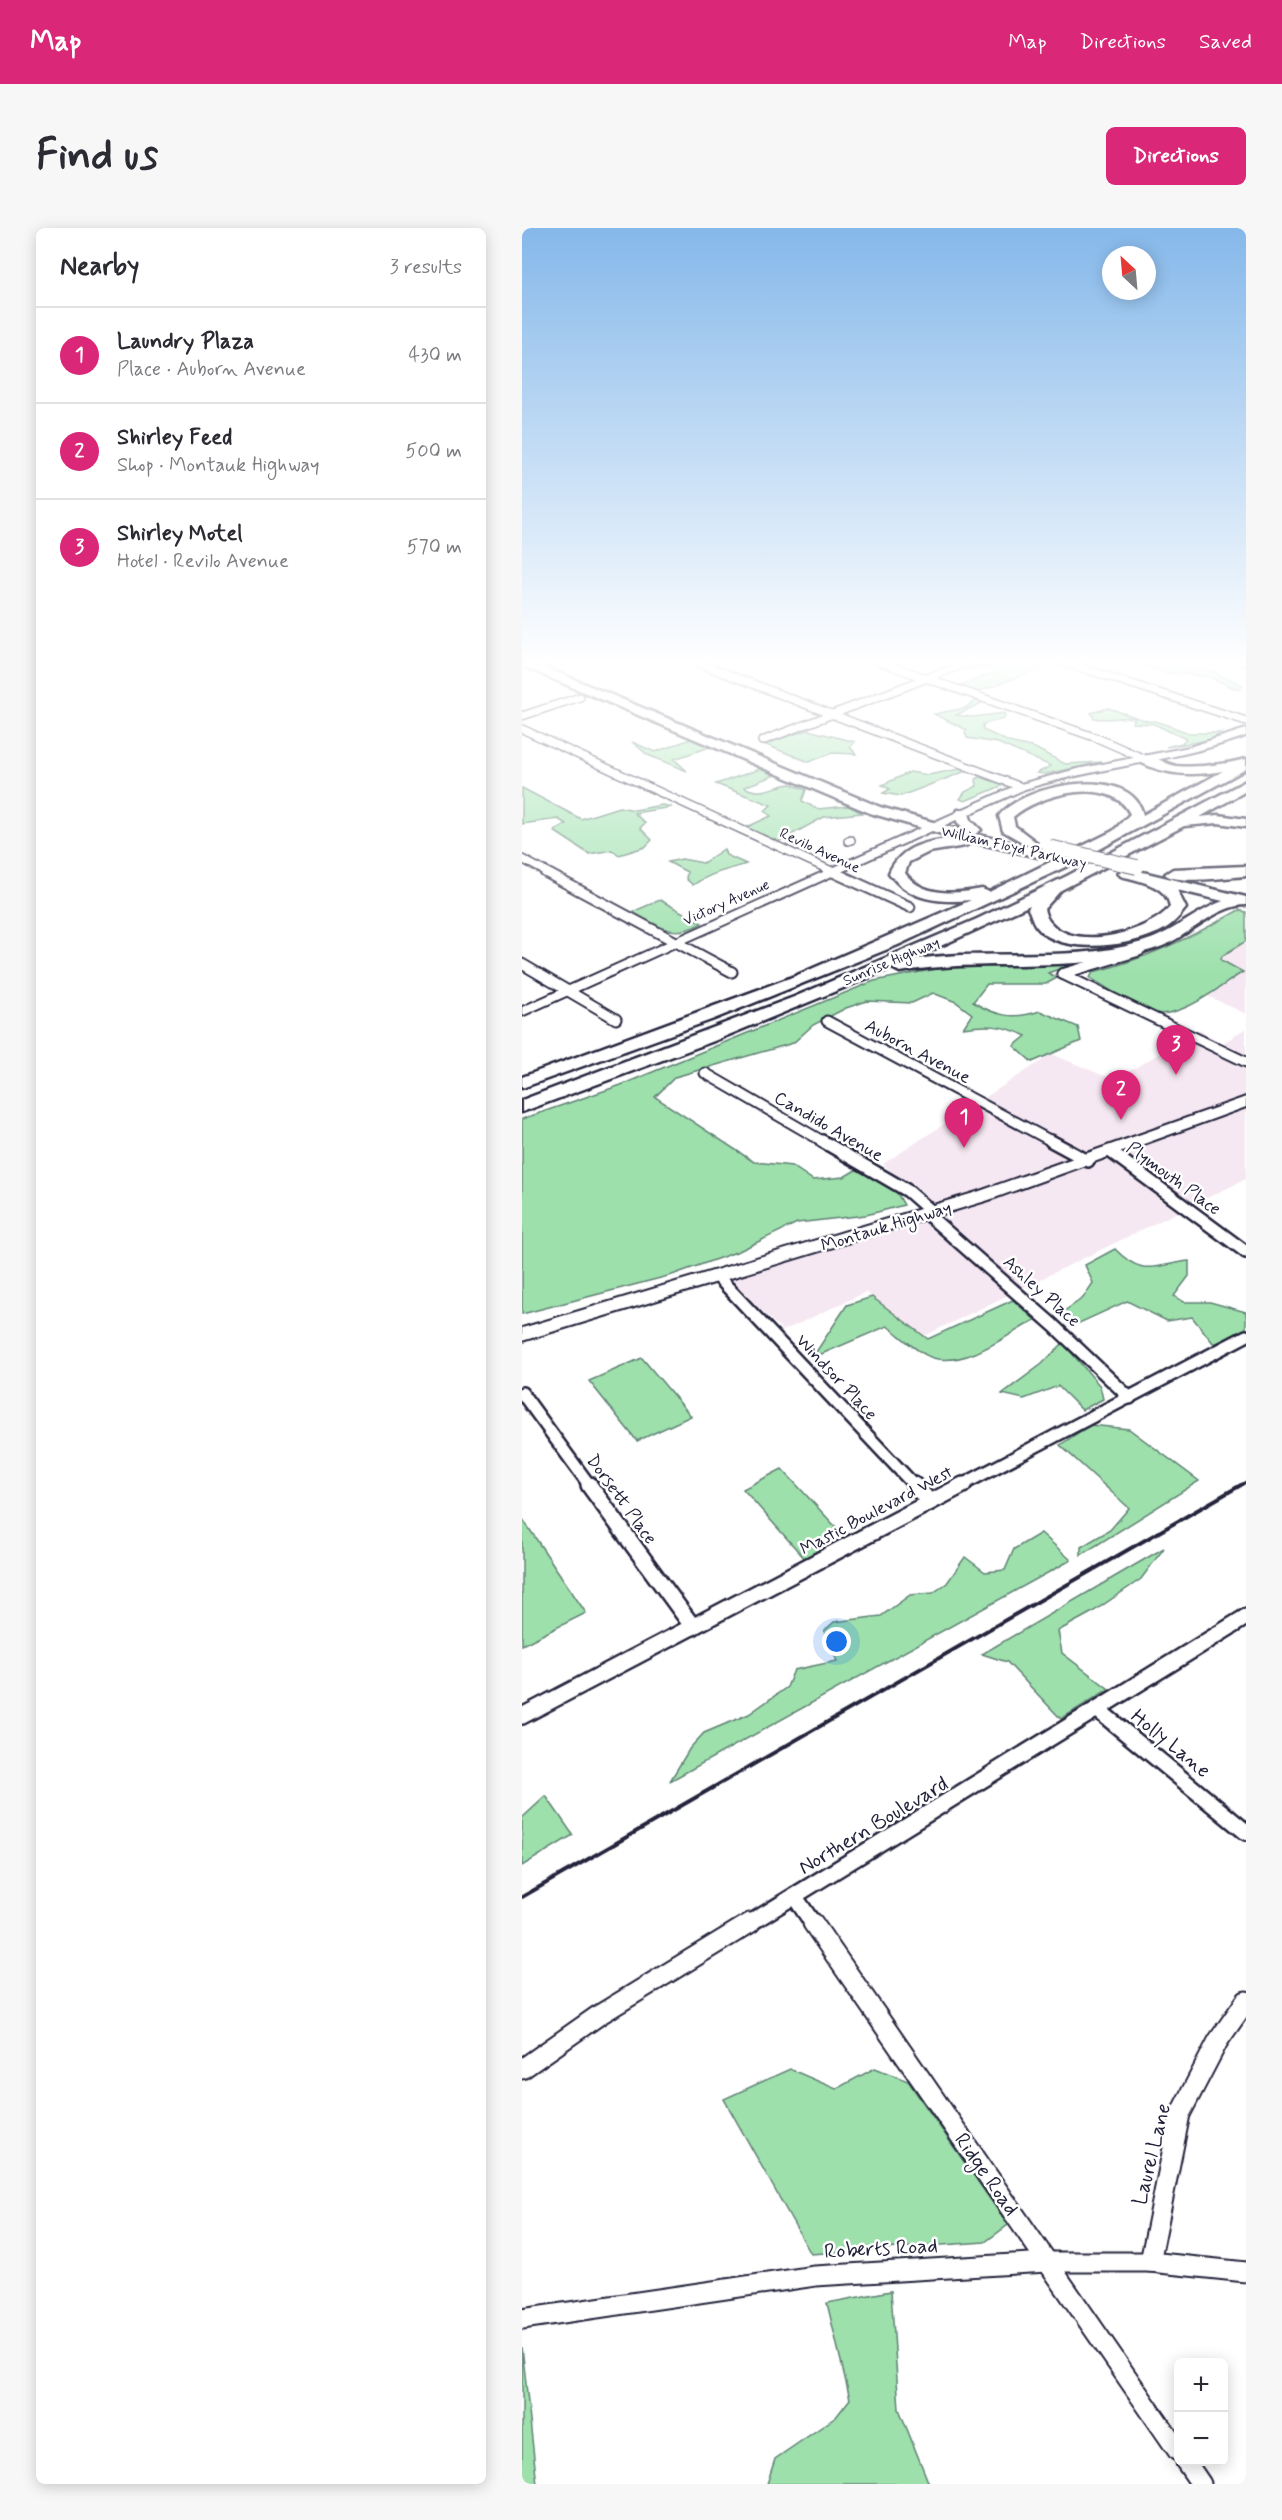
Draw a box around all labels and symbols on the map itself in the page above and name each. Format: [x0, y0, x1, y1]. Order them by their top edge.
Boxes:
north arrow [1102, 246, 1156, 300]
street label: William Floyd Parkway [939, 822, 1088, 874]
street label: Revilo Avenue [776, 824, 863, 878]
street label: Victory Avenue [680, 875, 773, 931]
street label: Sunrise Highway [840, 933, 943, 992]
street label: Auborn Avenue [860, 1014, 975, 1090]
pin: 3 [1156, 1026, 1196, 1075]
pin: 2 [1102, 1070, 1140, 1120]
street label: Candido Avenue [770, 1086, 888, 1168]
pin: 1 [944, 1098, 984, 1148]
street label: Plymouth Place [1121, 1136, 1226, 1221]
street label: Montauk Highway [818, 1196, 955, 1259]
street label: Ashley Place [998, 1251, 1085, 1333]
street label: Windsor Place [790, 1330, 882, 1426]
street label: Dorsett Place [580, 1450, 662, 1549]
street label: Mastic Boulevard West [796, 1460, 958, 1561]
your location [822, 1627, 851, 1656]
street label: Holly Lane [1125, 1703, 1216, 1785]
street label: Northern Boulevard [793, 1770, 954, 1882]
street label: Laurel Lane [1126, 2100, 1178, 2208]
street label: Ridge Road [947, 2128, 1025, 2222]
street label: Roberts Road [824, 2232, 939, 2266]

